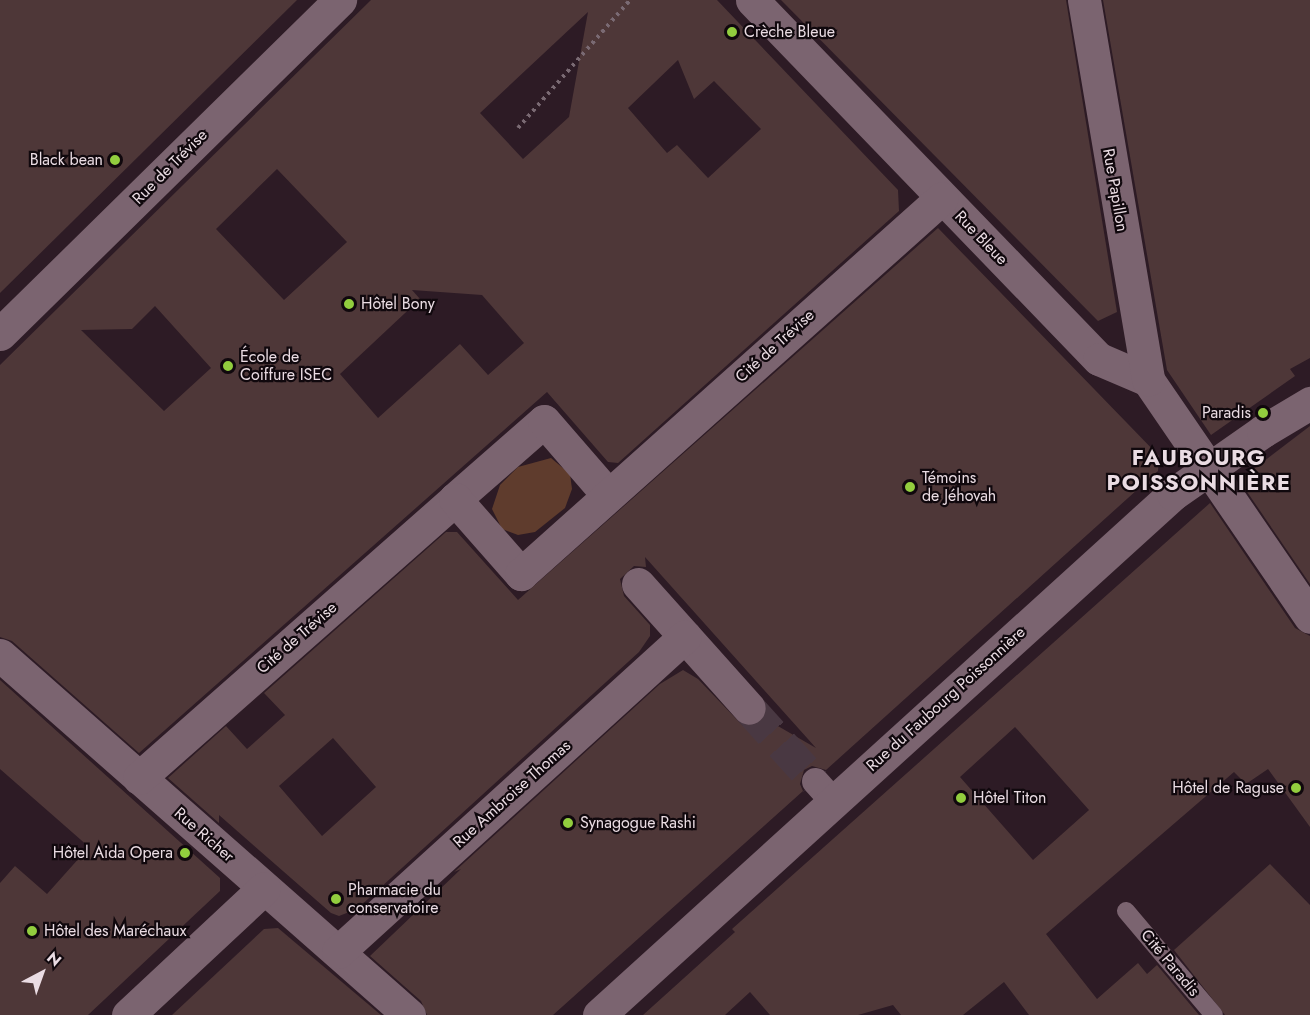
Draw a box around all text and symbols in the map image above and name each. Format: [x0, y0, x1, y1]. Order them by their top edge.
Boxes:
place label: Crèche Bleue [744, 22, 835, 42]
marker: Crèche Bleue [725, 25, 739, 39]
street label: Rue de Trévise [129, 126, 211, 208]
street label: Rue Papillon [1098, 147, 1132, 233]
place label: Black bean [30, 150, 103, 170]
marker: Black bean [108, 153, 122, 167]
street label: Rue Bleue [951, 207, 1011, 269]
place label: Hôtel Bony [361, 294, 435, 314]
marker: Hôtel Bony [342, 297, 356, 311]
street label: Cité de Trévise [732, 306, 818, 386]
place label: École de Coiffure ISEC [240, 347, 332, 385]
marker: École de Coiffure ISEC [221, 359, 235, 373]
place label: Paradis [1202, 403, 1251, 423]
marker: Paradis [1256, 406, 1270, 420]
district label: FAUBOURG POISSONNIÈRE [1106, 444, 1292, 496]
place label: Témoins de Jéhovah [922, 468, 996, 506]
marker: Témoins de Jéhovah [903, 480, 917, 494]
street label: Cité de Trévise [253, 598, 341, 678]
street label: Rue du Faubourg Poissonnière [863, 623, 1029, 775]
street label: Rue Ambroise Thomas [449, 736, 575, 852]
place label: Hôtel de Raguse [1172, 778, 1284, 798]
marker: Hôtel de Raguse [1289, 781, 1303, 795]
place label: Hôtel Titon [973, 788, 1046, 808]
marker: Hôtel Titon [954, 791, 968, 805]
street label: Rue Richer [170, 804, 238, 866]
place label: Synagogue Rashi [580, 813, 696, 833]
marker: Synagogue Rashi [561, 816, 575, 830]
place label: Hôtel Aida Opera [53, 843, 173, 863]
marker: Hôtel Aida Opera [178, 846, 192, 860]
place label: Pharmacie du conservatoire [348, 880, 441, 918]
marker: Pharmacie du conservatoire [329, 892, 343, 906]
place label: Hôtel des Maréchaux [44, 921, 186, 941]
marker: Hôtel des Maréchaux [25, 924, 39, 938]
street label: Cité Paradis [1137, 926, 1203, 1000]
north arrow [12, 943, 72, 1003]
text: N [42, 946, 66, 972]

